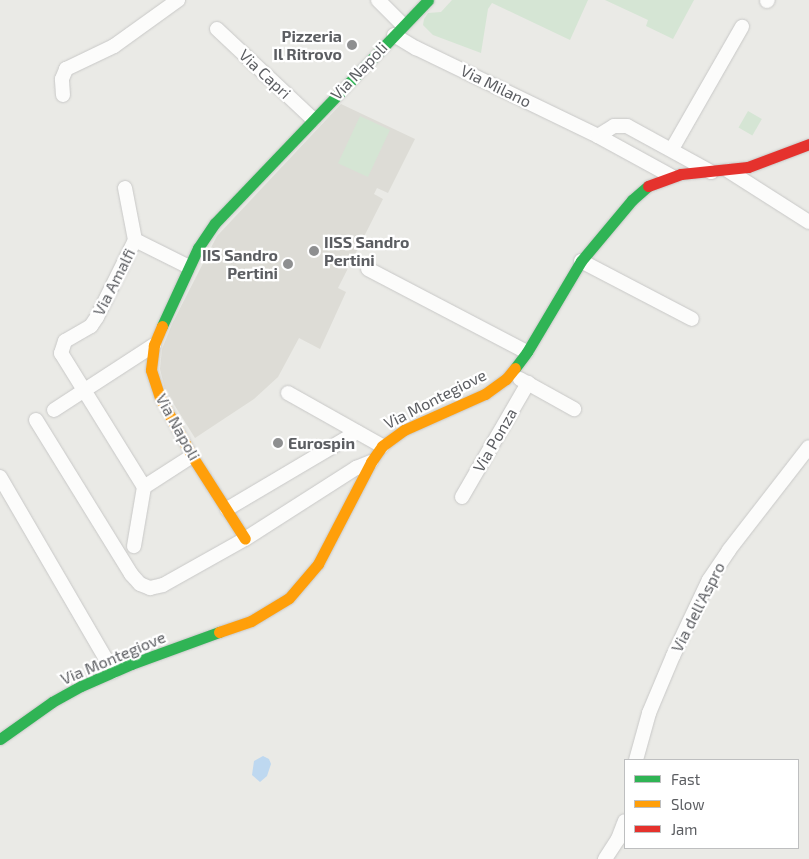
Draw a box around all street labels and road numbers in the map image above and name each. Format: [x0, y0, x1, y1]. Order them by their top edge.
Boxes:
street label: Via Napoli [327, 38, 391, 104]
street label: Via Capri [235, 45, 295, 103]
street label: Via Milano [458, 61, 534, 111]
street label: Via Amalfi [89, 245, 139, 319]
street label: Via Montegiove [381, 365, 489, 433]
street label: Via Napoli [152, 390, 204, 464]
street label: Via Ponza [469, 405, 521, 475]
street label: Via dell'Aspro [667, 559, 729, 655]
street label: Via Montegiove [58, 627, 168, 689]

